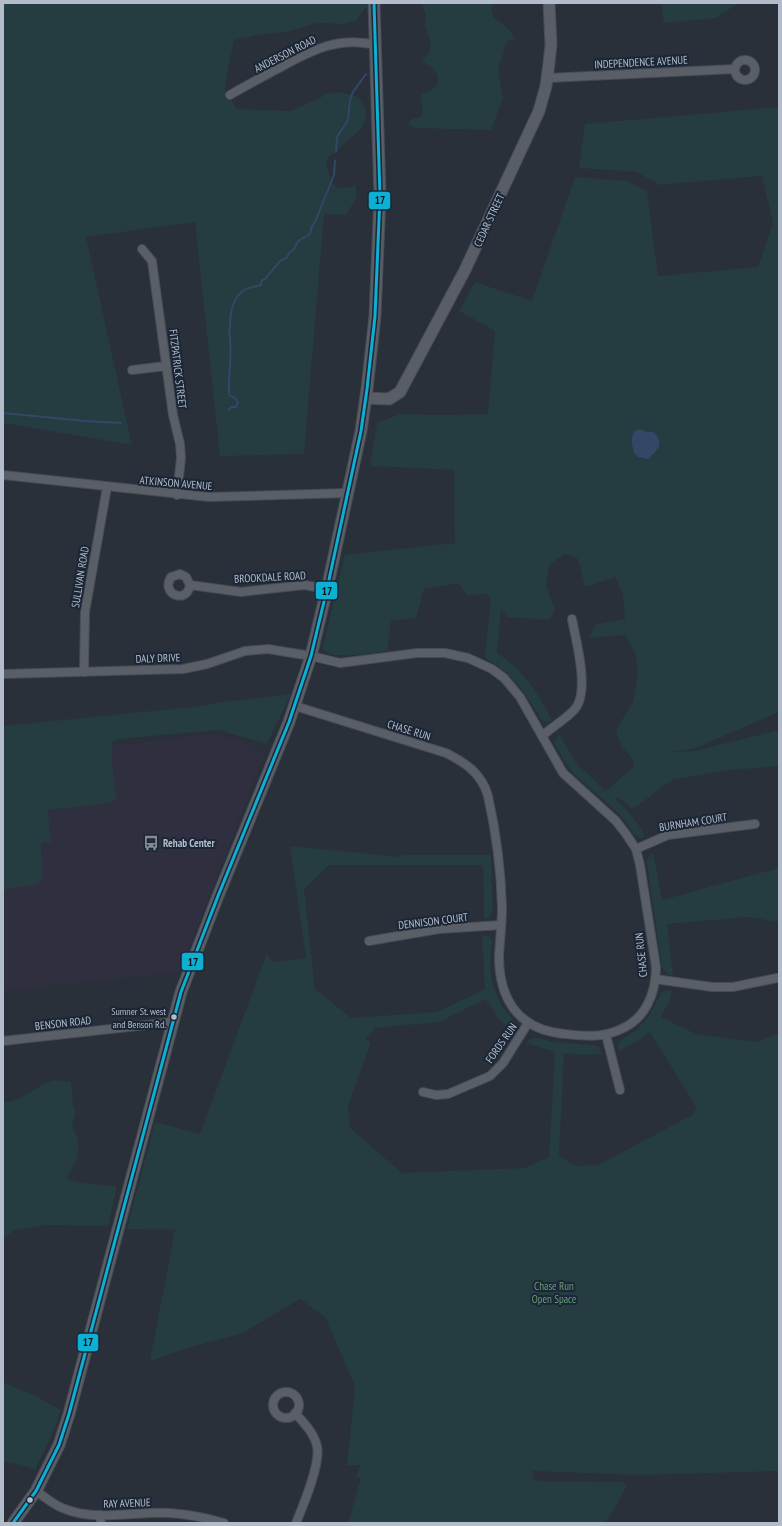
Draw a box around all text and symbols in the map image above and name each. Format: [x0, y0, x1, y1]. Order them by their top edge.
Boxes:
street label: ANDERSON ROAD [252, 32, 319, 76]
street label: INDEPENDENCE AVENUE [594, 53, 688, 71]
line badge: 17 [368, 191, 391, 210]
street label: CEDAR STREET [471, 191, 508, 249]
text: 17 [375, 193, 385, 207]
street label: FITZPATRICK STREET [166, 328, 190, 410]
street label: ATKINSON AVENUE [139, 473, 213, 493]
street label: SULLIVAN ROAD [68, 545, 92, 609]
street label: BROOKDALE ROAD [234, 568, 306, 586]
line badge: 17 [315, 581, 338, 600]
text: 17 [322, 584, 332, 598]
street label: DALY DRIVE [135, 650, 181, 666]
street label: CHASE RUN [386, 717, 433, 743]
street label: BURNHAM COURT [658, 810, 728, 834]
bus stop icon: Rehab Center [142, 834, 160, 852]
place label: Rehab Center [163, 836, 216, 850]
street label: DENNISON COURT [397, 910, 469, 932]
street label: CHASE RUN [632, 932, 650, 978]
line badge: 17 [181, 952, 204, 971]
text: 17 [188, 955, 198, 969]
place label: Sumner St. west and Benson Rd. [111, 1005, 166, 1031]
marker: Sumner St. west and Benson Rd. [169, 1012, 179, 1022]
street label: BENSON ROAD [34, 1013, 92, 1033]
street label: FORDS RUN [482, 1020, 520, 1066]
park label: Chase Run Open Space [532, 1279, 577, 1306]
line badge: 17 [77, 1333, 99, 1352]
text: 17 [83, 1335, 93, 1349]
unlabelled marker [25, 1495, 35, 1505]
street label: RAY AVENUE [103, 1495, 151, 1511]

